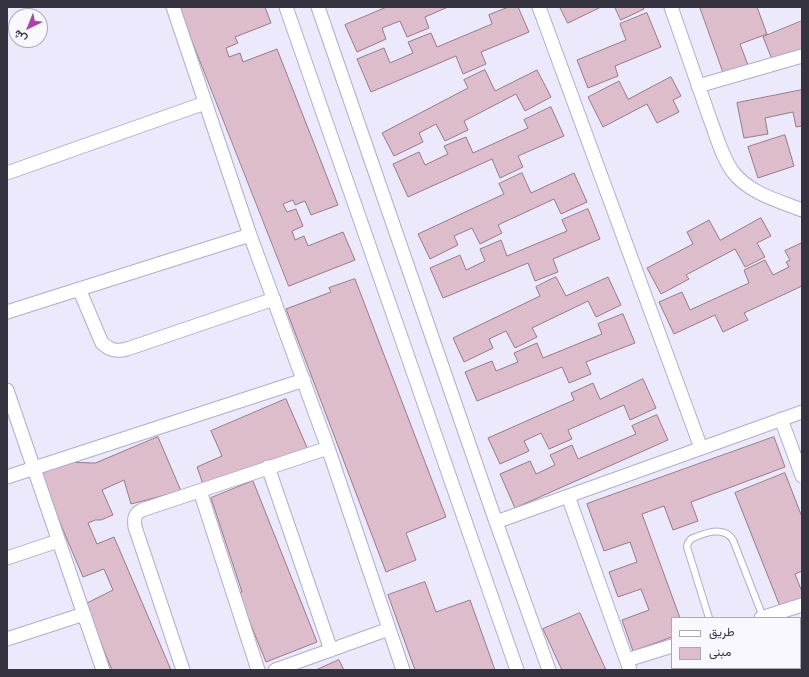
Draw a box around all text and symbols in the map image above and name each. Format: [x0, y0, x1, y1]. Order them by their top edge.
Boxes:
north arrow [8, 8, 48, 48]
text: ش [11, 27, 29, 46]
legend [671, 617, 801, 669]
text: طريق [709, 625, 734, 639]
text: مبنى [709, 645, 731, 659]

